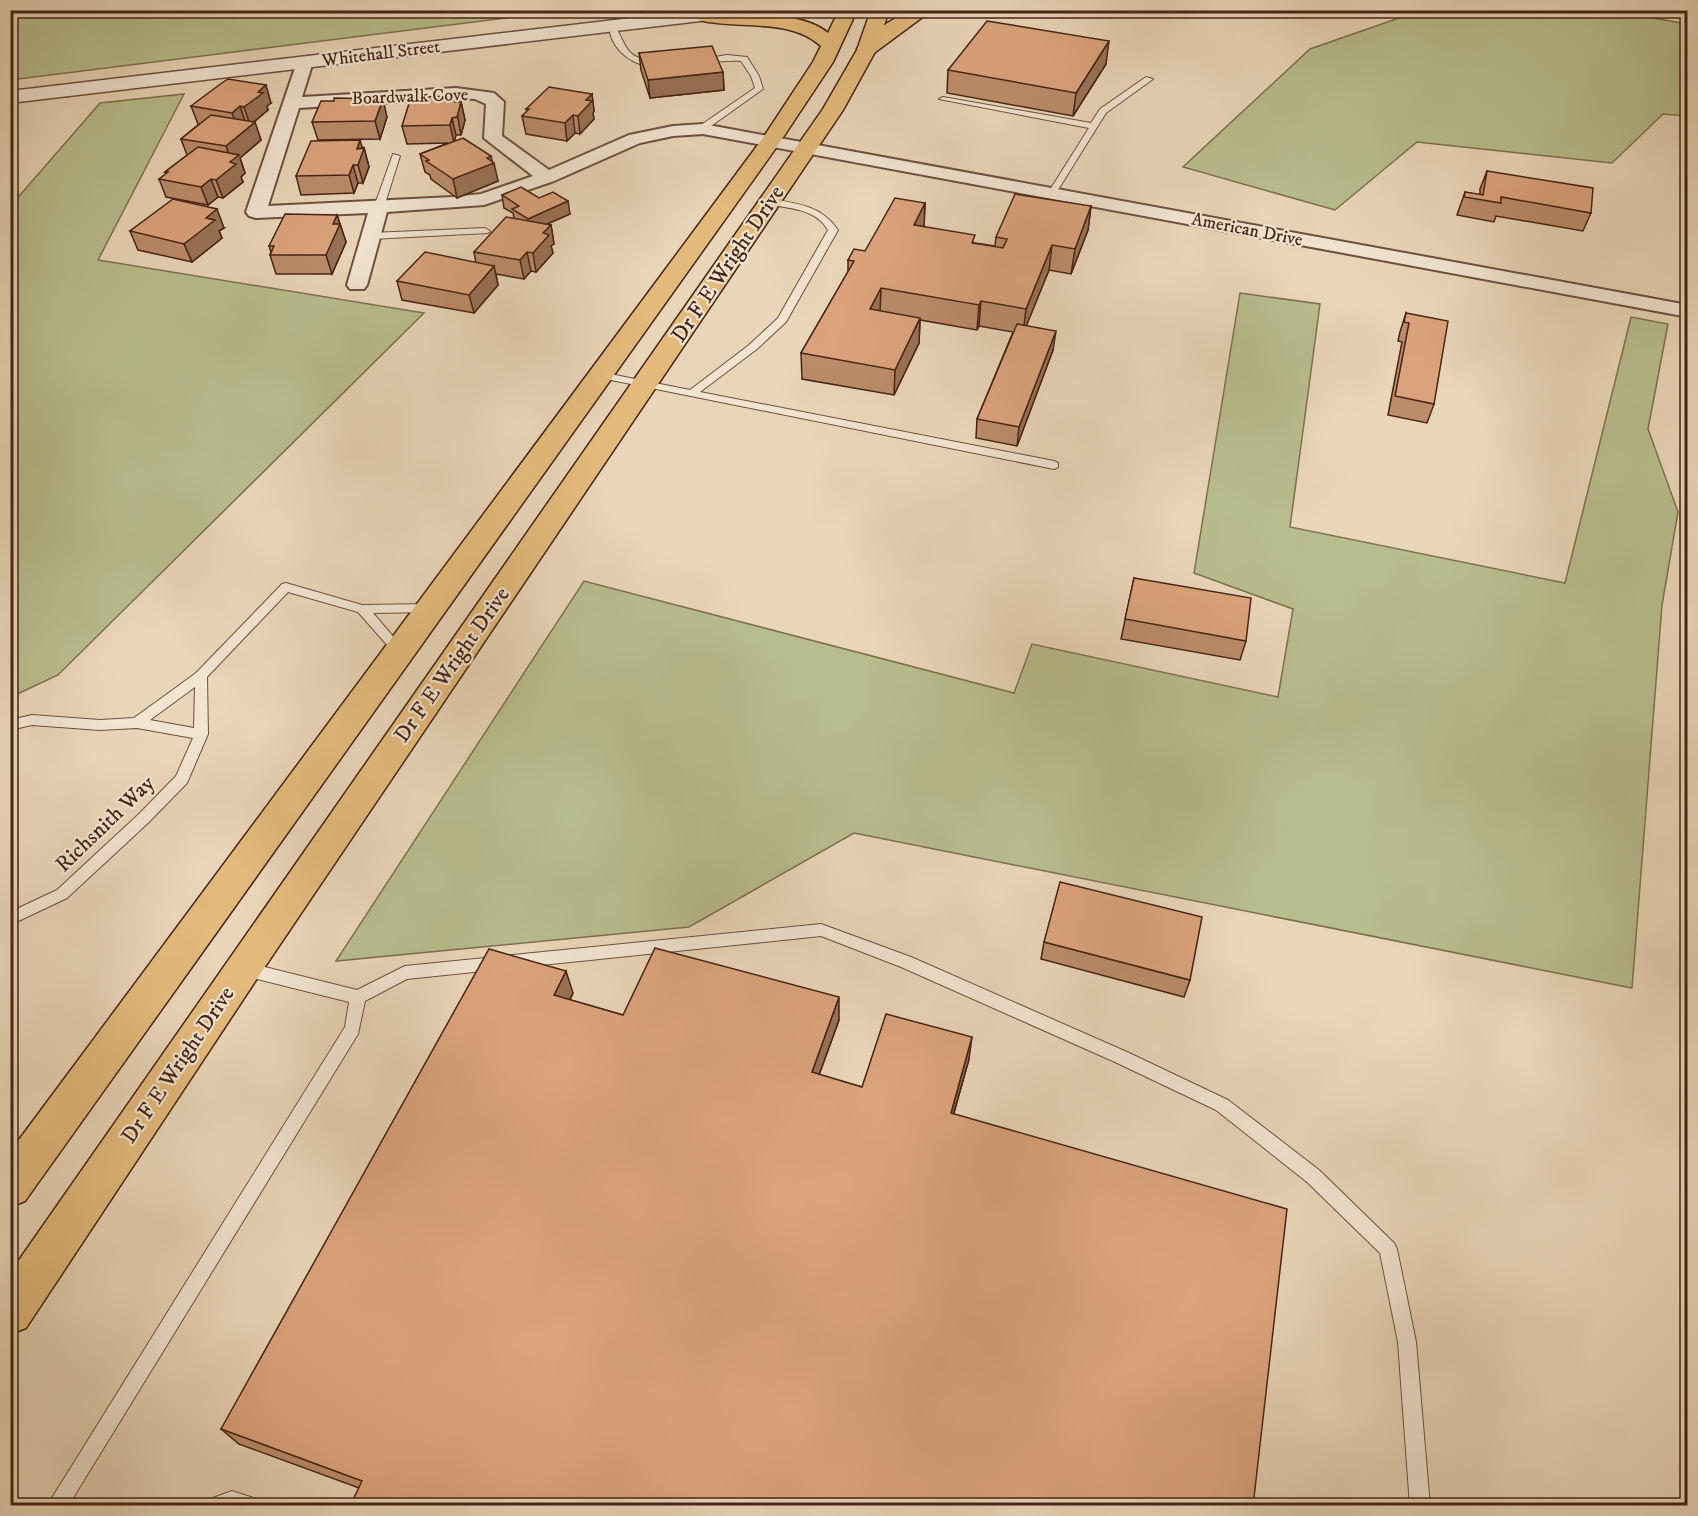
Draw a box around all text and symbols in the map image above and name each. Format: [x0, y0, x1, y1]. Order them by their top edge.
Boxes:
street label: Whitehall Street [320, 36, 441, 72]
street label: Boardwalk Cove [351, 84, 469, 110]
street label: Dr F E Wright Drive [666, 180, 790, 348]
street label: American Drive [1190, 208, 1304, 252]
street label: Dr F E Wright Drive [388, 582, 516, 748]
street label: Richsnith Way [50, 770, 161, 878]
street label: Dr F E Wright Drive [116, 981, 240, 1149]

